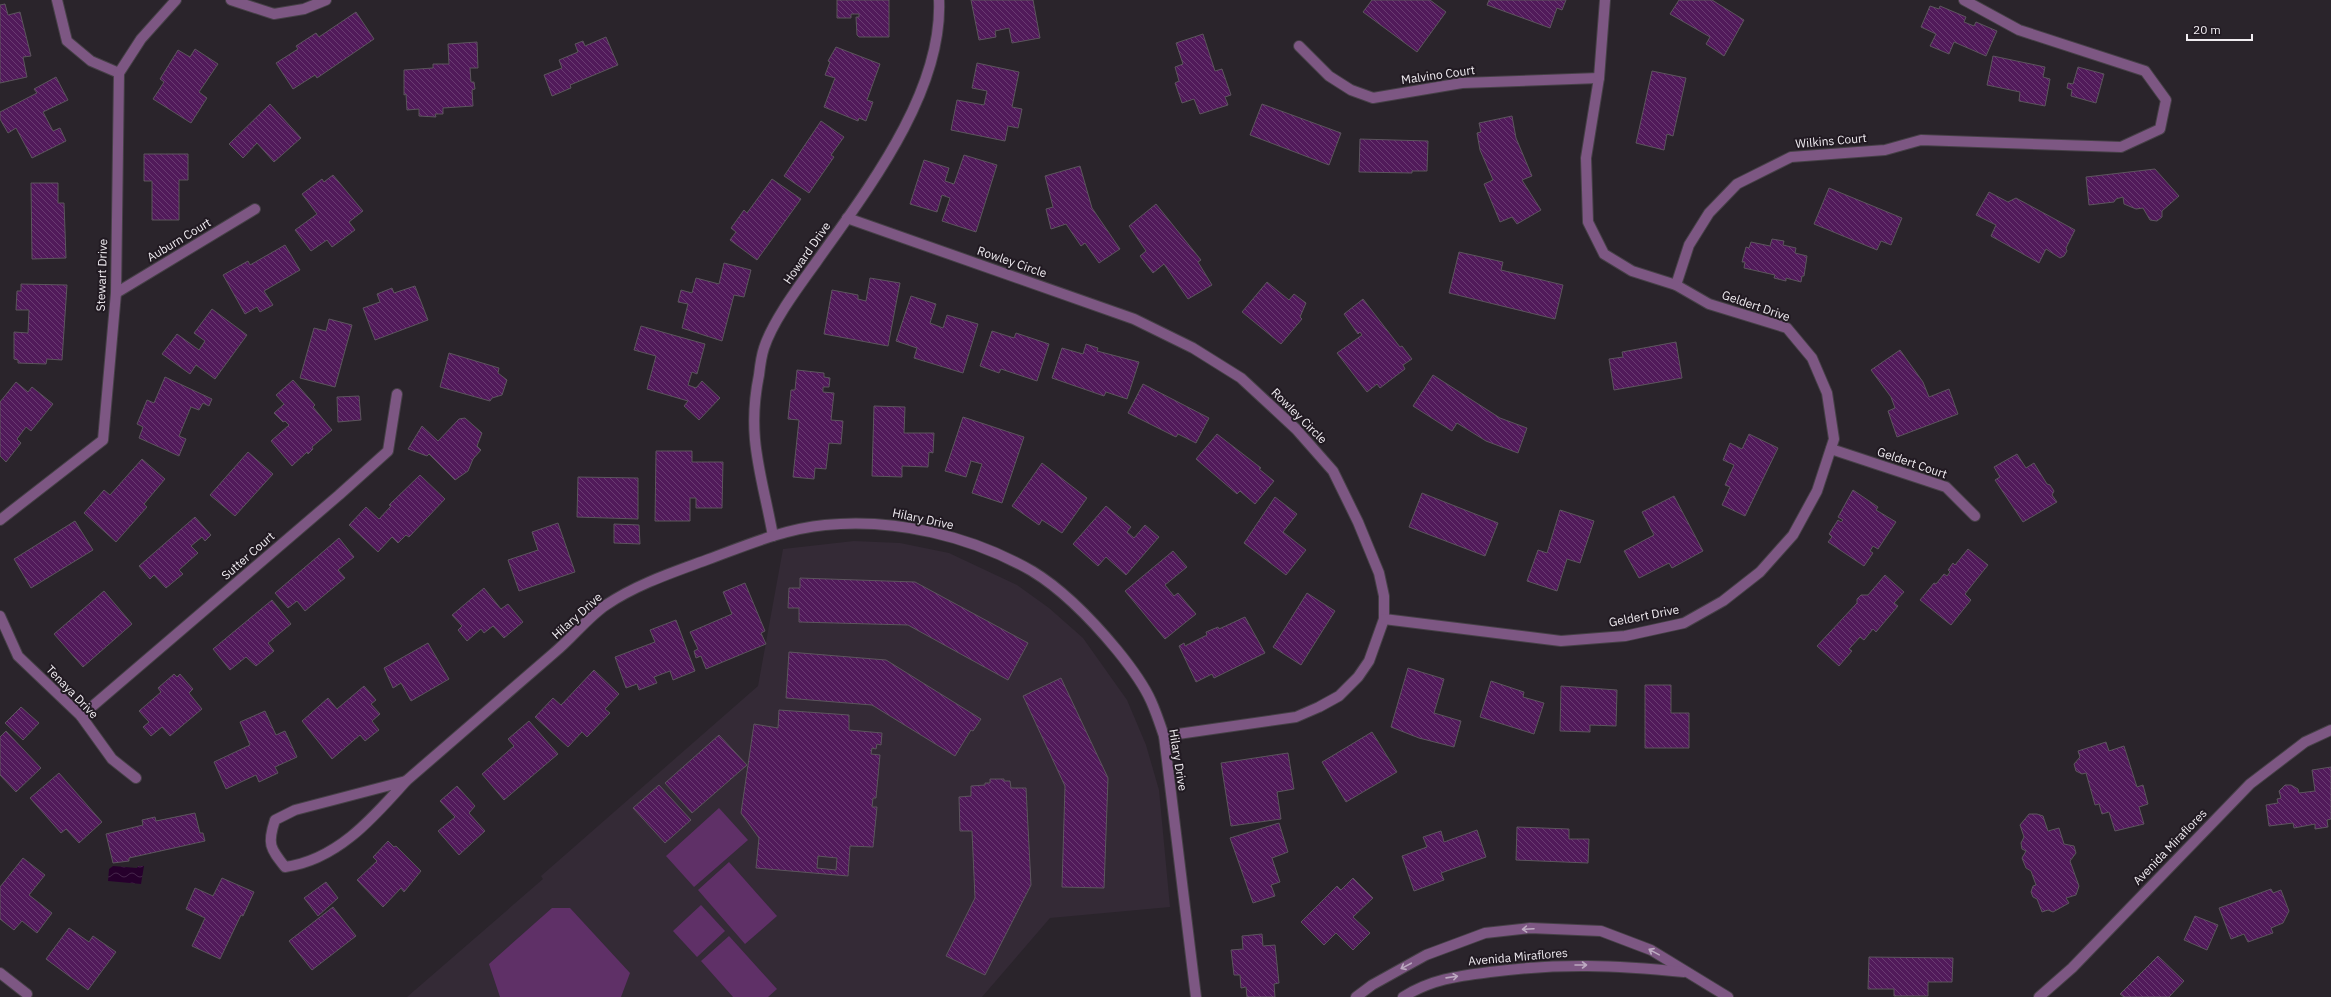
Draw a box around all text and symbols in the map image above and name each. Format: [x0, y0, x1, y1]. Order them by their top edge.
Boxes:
scale bar [2187, 16, 2252, 42]
text: 20 m [2193, 22, 2221, 37]
street label: Malvino Court [1400, 62, 1476, 87]
street label: Wilkins Court [1795, 130, 1867, 151]
street label: Auburn Court [144, 215, 213, 265]
street label: Howard Drive [780, 218, 834, 287]
street label: Stewart Drive [93, 238, 110, 311]
street label: Rowley Circle [975, 243, 1049, 281]
street label: Geldert Drive [1720, 287, 1793, 324]
street label: Rowley Circle [1268, 385, 1331, 447]
street label: Geldert Court [1875, 444, 1949, 481]
street label: Hilary Drive [891, 505, 956, 532]
street label: Sutter Court [218, 528, 277, 583]
street label: Hilary Drive [548, 589, 605, 642]
street label: Geldert Drive [1608, 601, 1681, 630]
street label: Tenaya Drive [43, 662, 102, 722]
street label: Hilary Drive [1166, 728, 1191, 792]
street label: Avenida Miraflores [2130, 805, 2210, 888]
one-way arrow [1522, 925, 1535, 932]
street label: Avenida Miraflores [1467, 945, 1569, 968]
one-way arrow [1648, 948, 1660, 956]
one-way arrow [1574, 961, 1587, 969]
one-way arrow [1400, 963, 1412, 971]
one-way arrow [1445, 973, 1458, 981]

